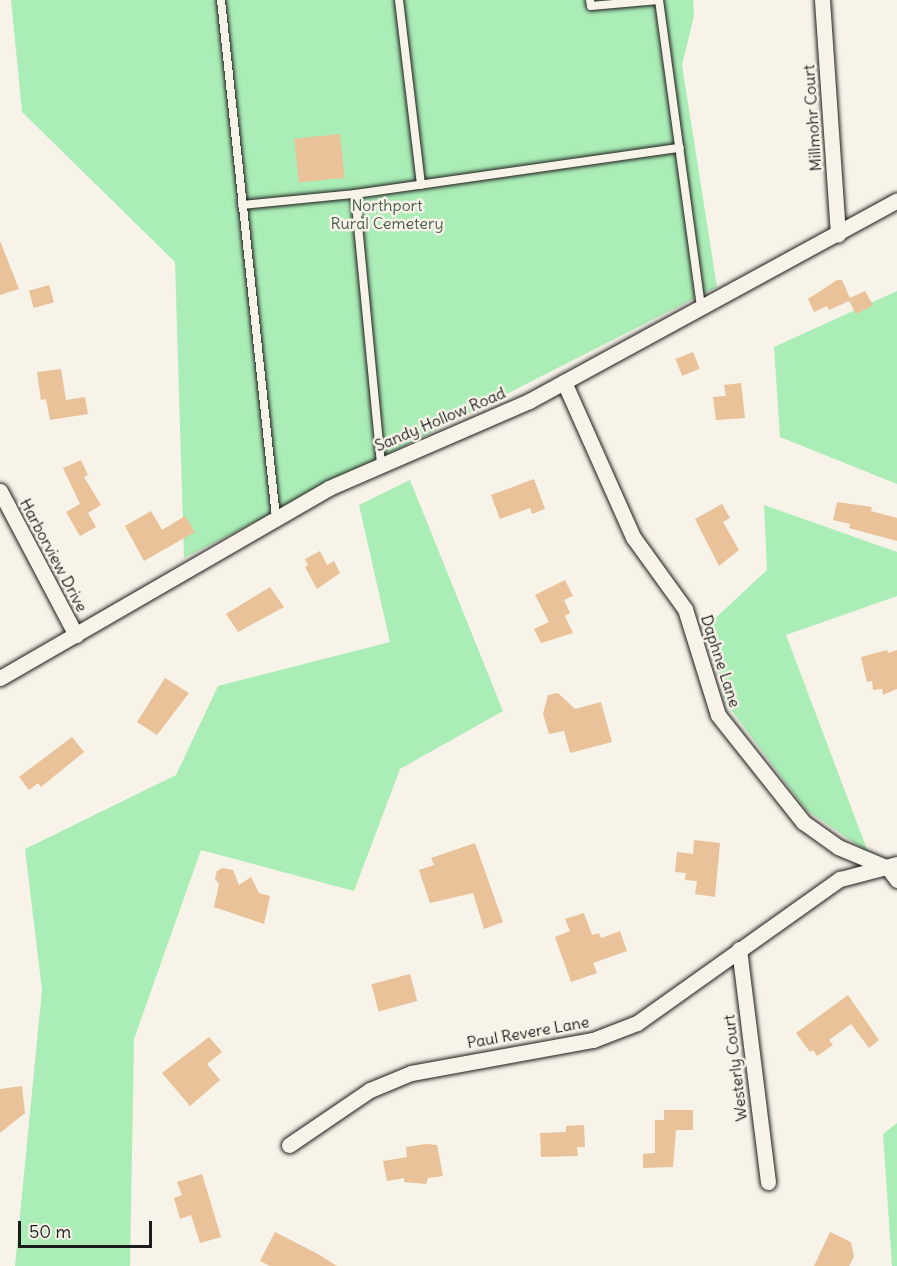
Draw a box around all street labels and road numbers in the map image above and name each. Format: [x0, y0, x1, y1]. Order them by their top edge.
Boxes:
street label: Millmohr Court [799, 64, 825, 172]
street label: Sandy Hollow Road [372, 383, 508, 455]
street label: Harborview Drive [16, 495, 92, 615]
street label: Daphne Lane [697, 612, 745, 710]
street label: Paul Revere Lane [465, 1012, 591, 1052]
street label: Westerly Court [719, 1014, 751, 1122]

